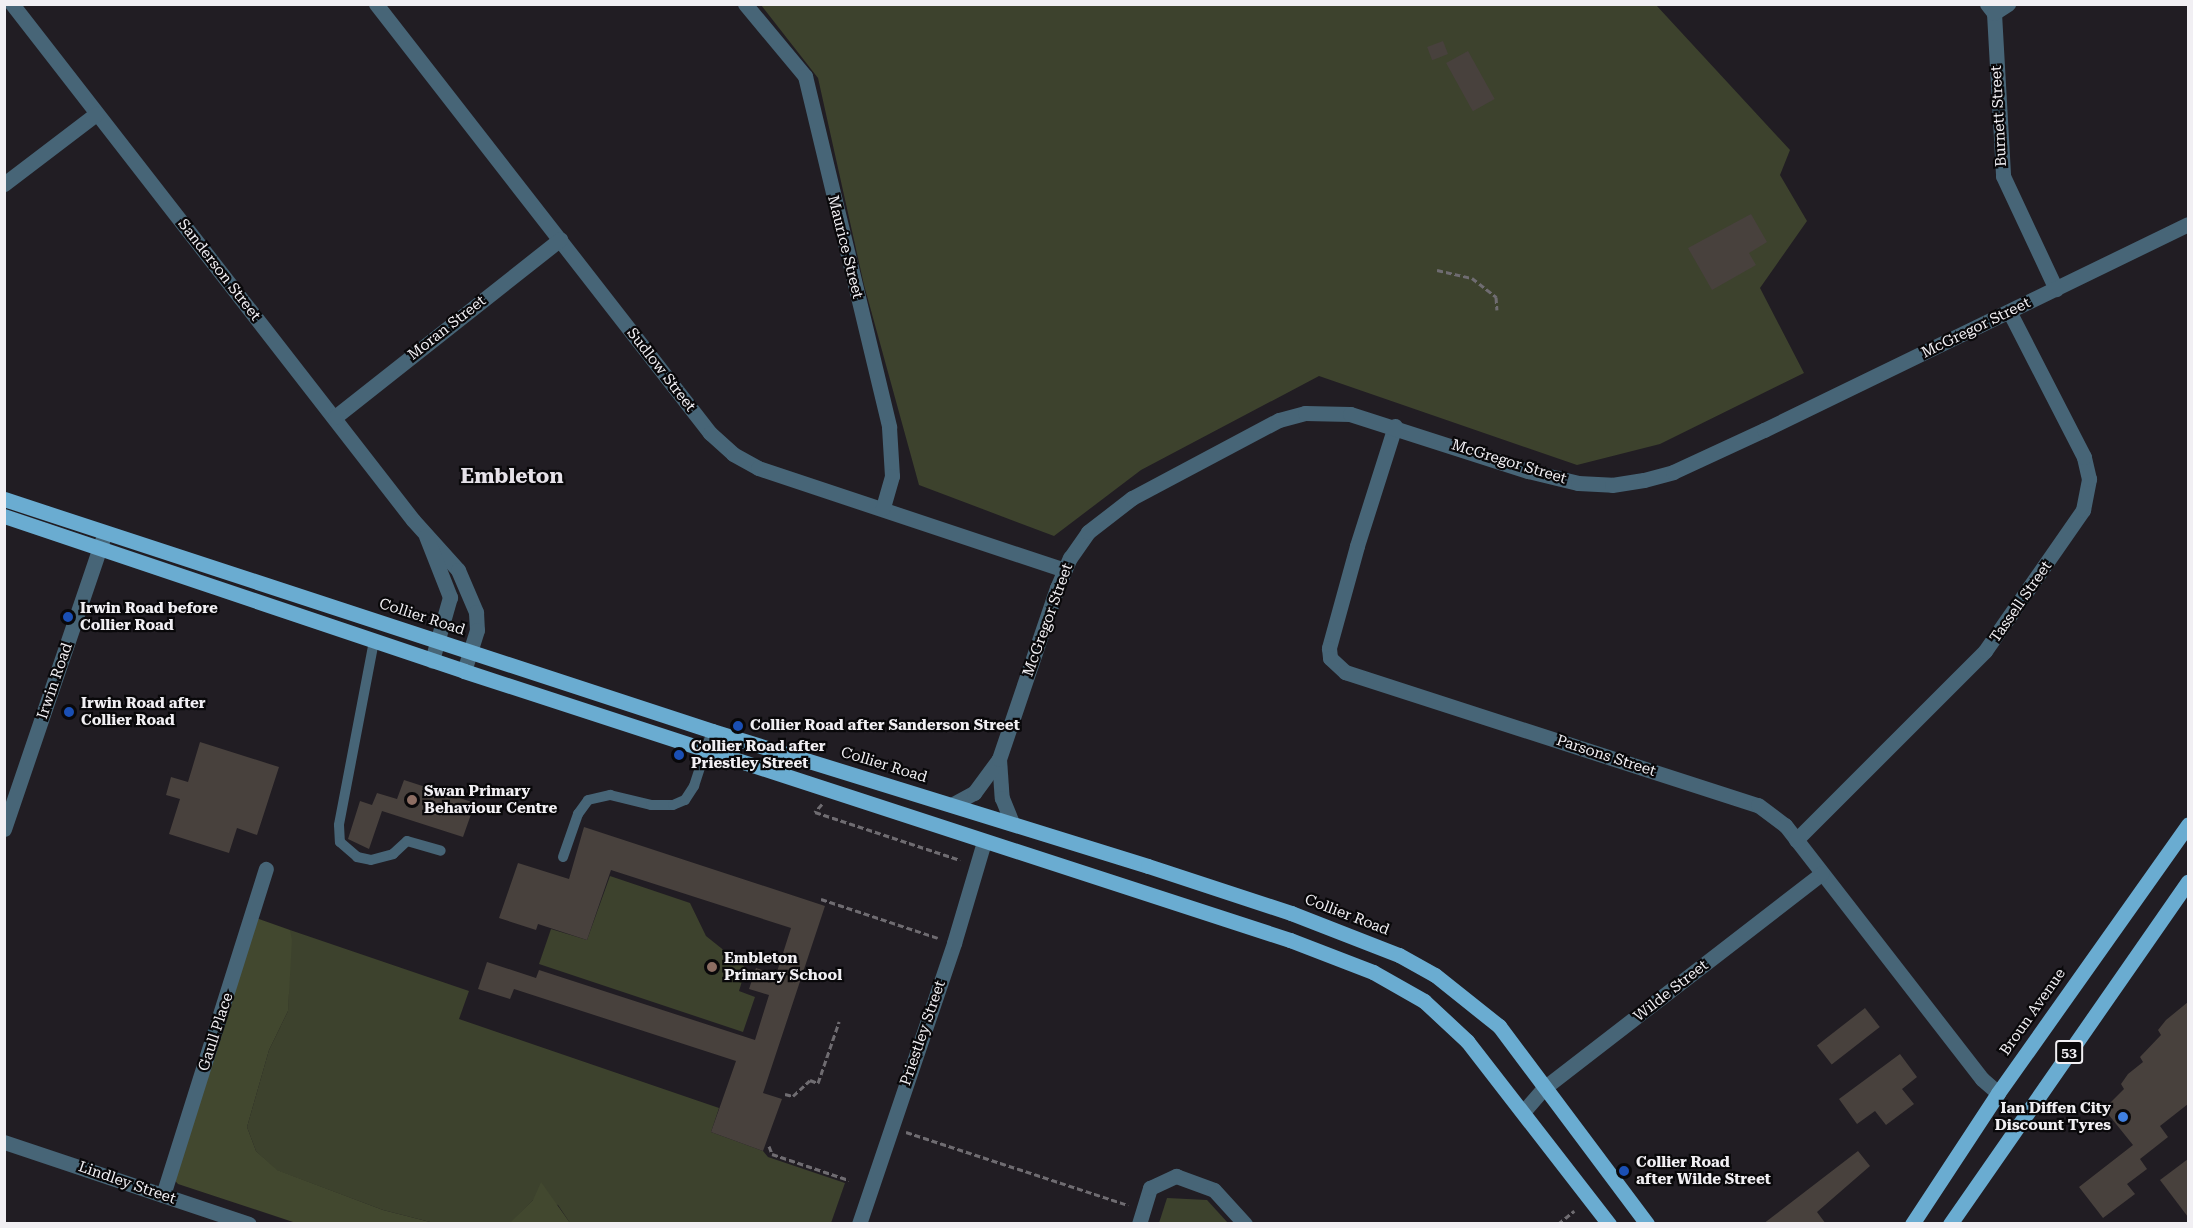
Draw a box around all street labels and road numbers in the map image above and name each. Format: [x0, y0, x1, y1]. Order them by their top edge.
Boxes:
street label: Burnett Street [1987, 65, 2011, 167]
street label: Maurice Street [823, 193, 867, 301]
street label: Sanderson Street [174, 216, 264, 324]
street label: Moran Street [404, 292, 490, 364]
street label: McGregor Street [1919, 294, 2033, 362]
street label: Sudlow Street [623, 325, 699, 415]
street label: McGregor Street [1449, 436, 1569, 488]
street label: Tassell Street [1986, 558, 2056, 646]
street label: McGregor Street [1019, 561, 1077, 679]
street label: Collier Road [377, 595, 467, 639]
street label: Irwin Road [34, 640, 76, 722]
street label: Parsons Street [1554, 731, 1658, 781]
street label: Collier Road [839, 743, 929, 787]
street label: Collier Road [1302, 891, 1392, 939]
street label: Wilde Street [1630, 956, 1712, 1026]
street label: Broun Avenue [1996, 965, 2070, 1059]
street label: Priestley Street [897, 978, 949, 1088]
street label: Gaull Place [195, 991, 237, 1073]
road number: 53 [2054, 1041, 2084, 1063]
street label: Lindley Street [76, 1158, 178, 1208]

